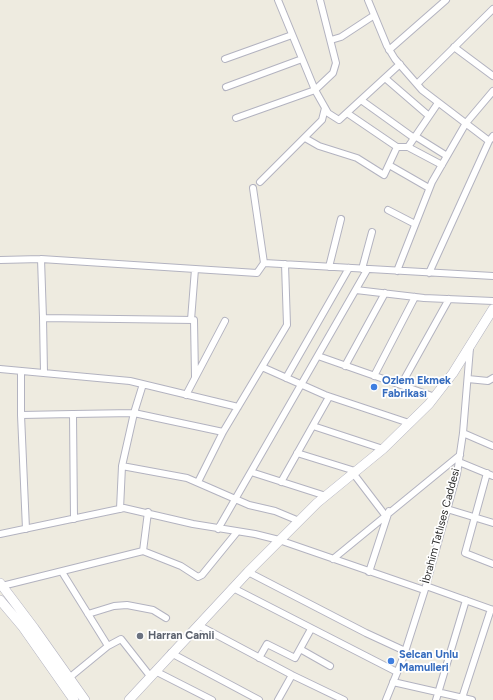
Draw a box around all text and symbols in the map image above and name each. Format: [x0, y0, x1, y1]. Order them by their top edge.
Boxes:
place label: Ozlem Ekmek Fabrikası [382, 374, 451, 400]
marker: Ozlem Ekmek Fabrikası [369, 382, 379, 392]
street label: İbrahim Tatlıses Caddesi [419, 467, 463, 585]
place label: Harran Camii [148, 629, 214, 643]
marker: Harran Camii [135, 631, 145, 641]
place label: Selcan Unlu Mamulleri [399, 648, 458, 674]
marker: Selcan Unlu Mamulleri [386, 656, 396, 666]

